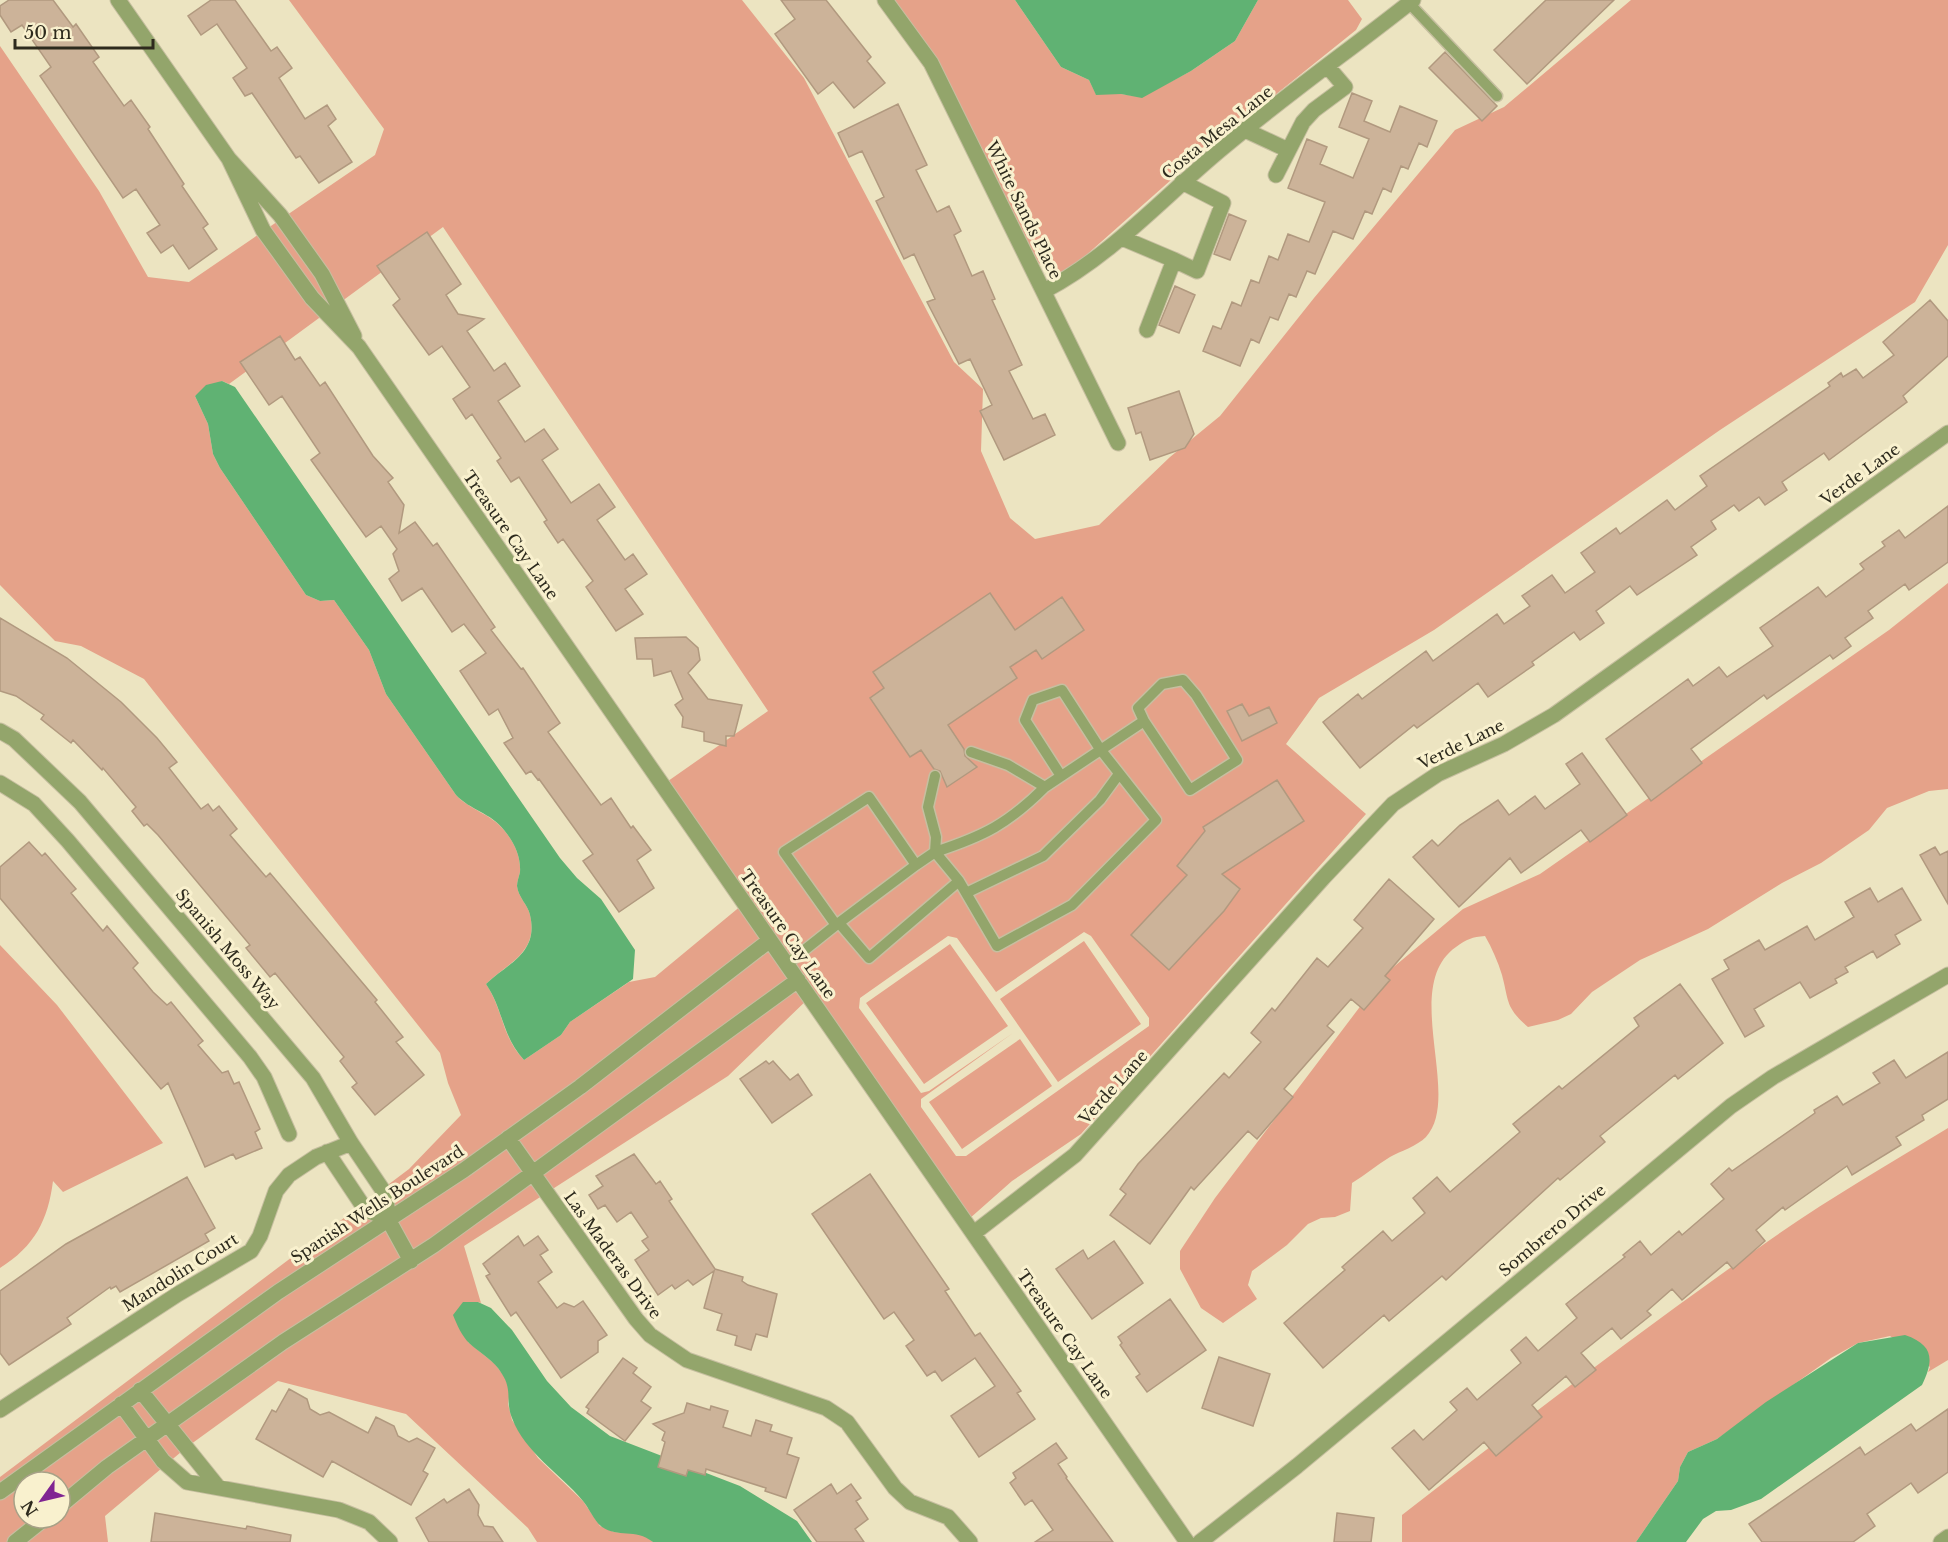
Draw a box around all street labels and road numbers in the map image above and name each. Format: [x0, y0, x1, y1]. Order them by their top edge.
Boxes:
street label: Costa Mesa Lane [1157, 81, 1277, 183]
street label: White Sands Place [981, 137, 1066, 282]
street label: Verde Lane [1816, 439, 1904, 510]
street label: Treasure Cay Lane [459, 467, 563, 603]
street label: Verde Lane [1414, 715, 1507, 774]
street label: Treasure Cay Lane [736, 866, 840, 1002]
street label: Spanish Moss Way [172, 885, 285, 1014]
street label: Verde Lane [1074, 1046, 1152, 1129]
street label: Spanish Wells Boulevard [287, 1140, 467, 1267]
street label: Sombrero Drive [1495, 1180, 1609, 1280]
street label: Las Maderas Drive [560, 1187, 666, 1323]
street label: Mandolin Court [118, 1228, 242, 1316]
street label: Treasure Cay Lane [1013, 1266, 1117, 1402]

